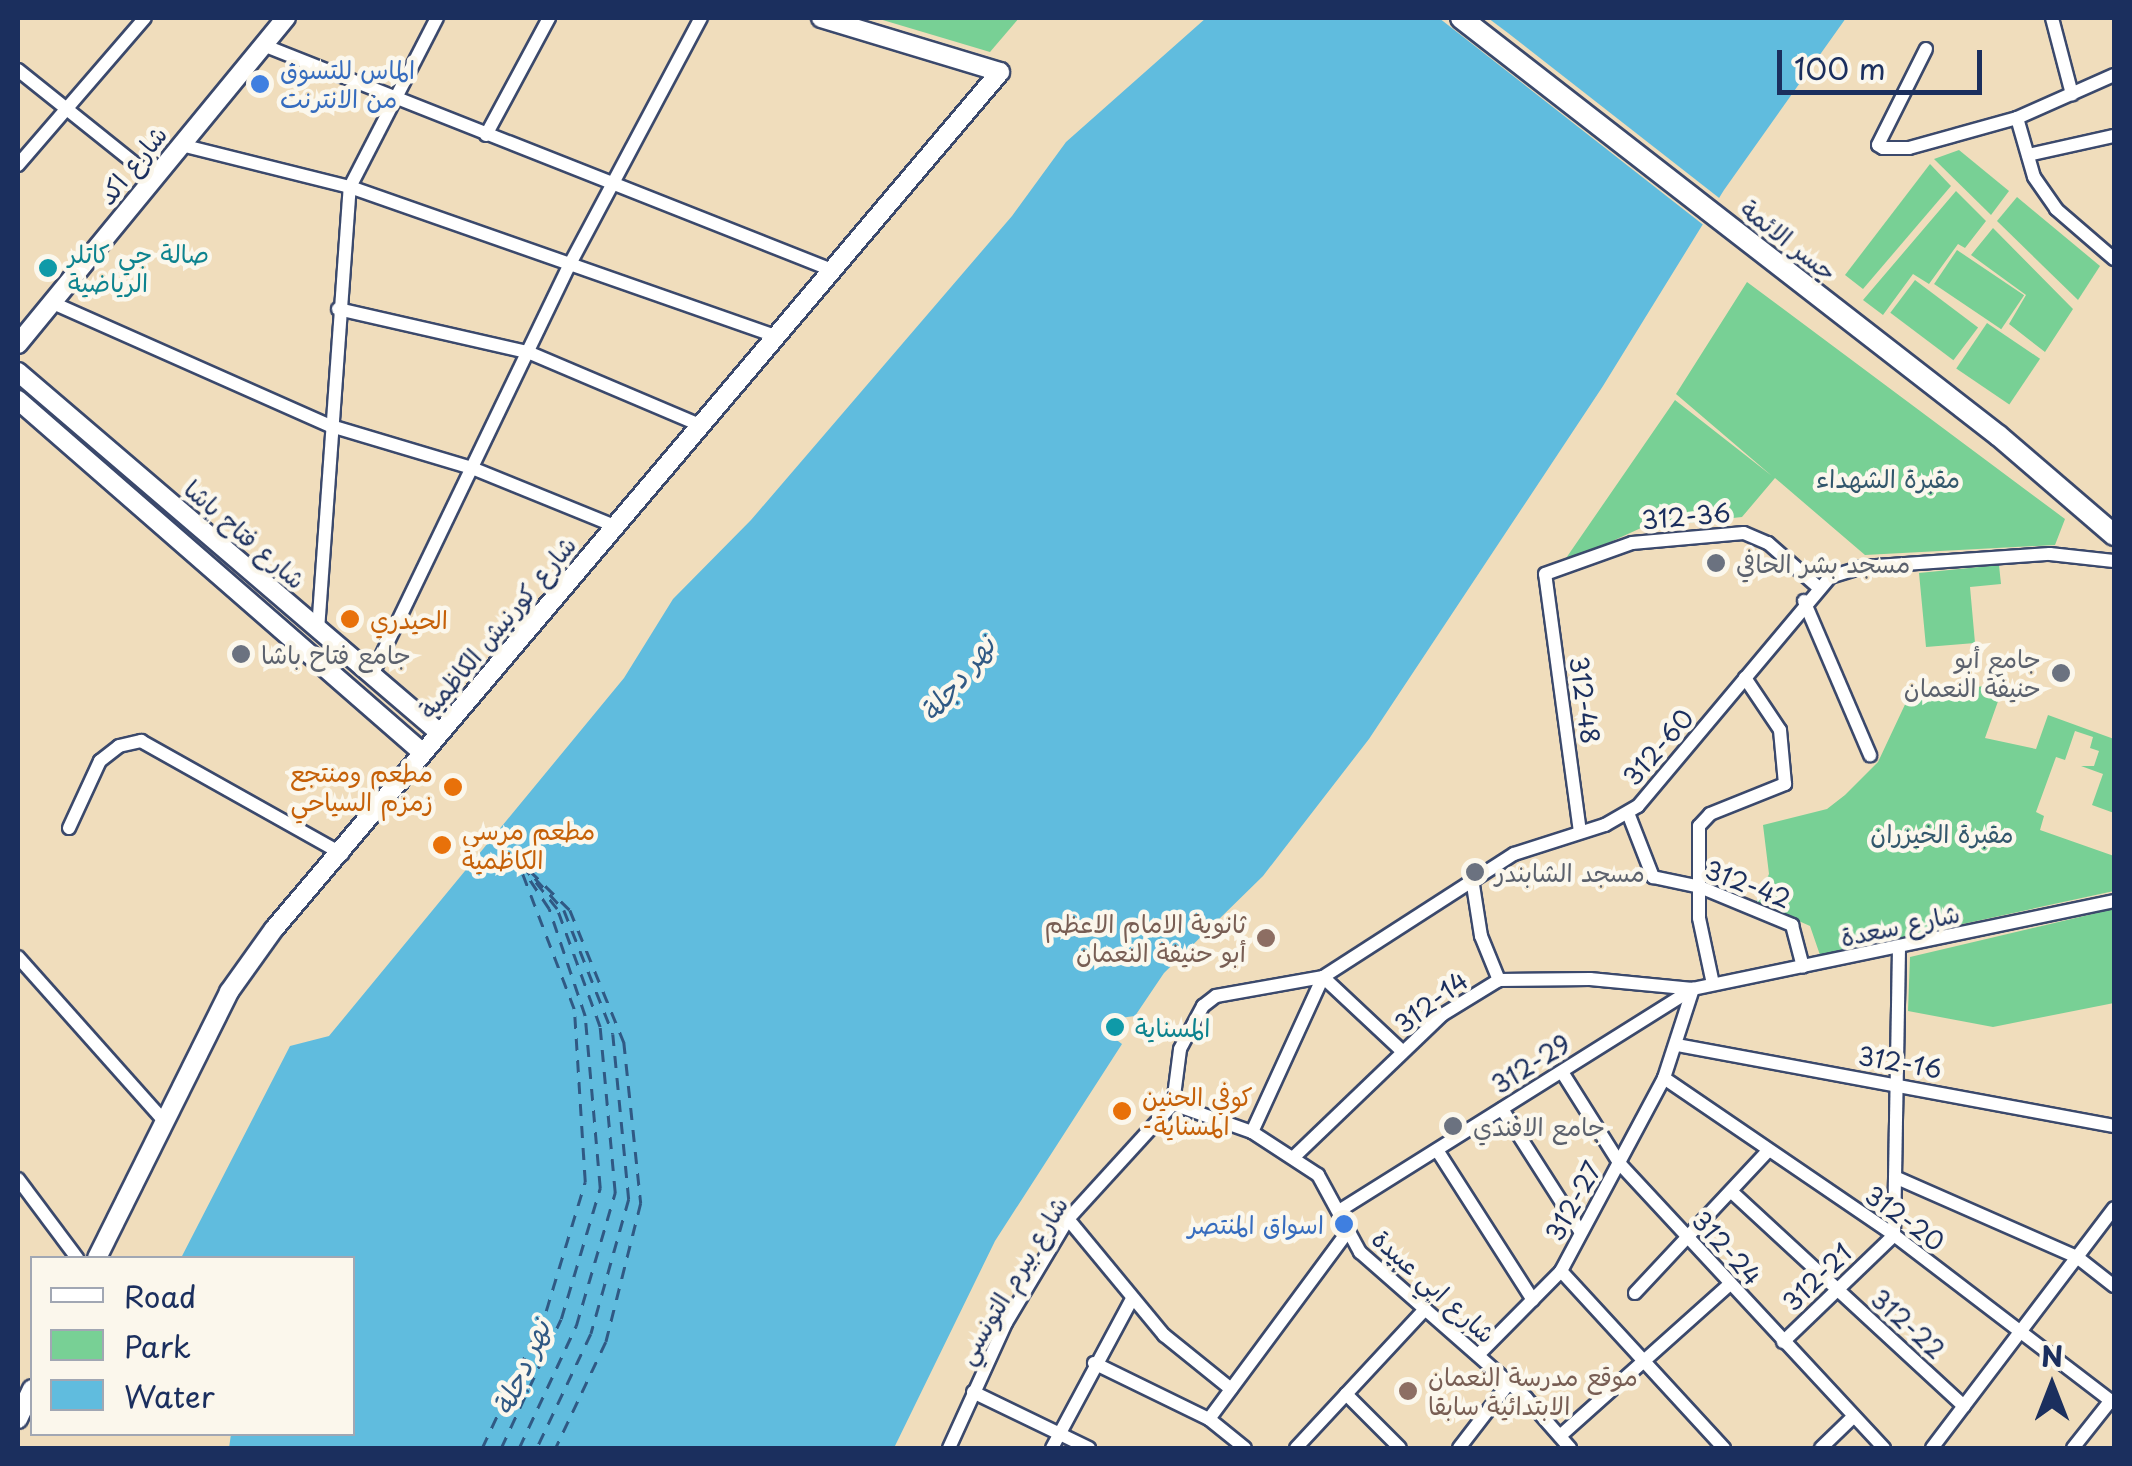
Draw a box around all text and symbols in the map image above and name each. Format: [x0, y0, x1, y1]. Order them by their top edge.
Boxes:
scale bar [1782, 30, 1987, 92]
text: 100 m [1794, 45, 1886, 90]
place label: الماس للتسوق من الانترنت [280, 55, 415, 114]
marker: الماس للتسوق من الانترنت [249, 73, 271, 95]
street label: شارع اكد [91, 120, 173, 210]
street label: جسر الائمة [1735, 193, 1843, 287]
place label: صالة جي كاتلر الرياضية [68, 239, 209, 298]
marker: صالة جي كاتلر الرياضية [37, 257, 59, 279]
park label: مقبرة الشهداء [1816, 463, 1960, 493]
street label: شارع فتاح باشا [178, 473, 312, 595]
street label: 312-36 [1640, 497, 1732, 535]
street label: شارع كورنيش الكاظمية [412, 530, 582, 724]
place label: مسجد بشر الحافي [1736, 548, 1910, 578]
marker: مسجد بشر الحافي [1705, 552, 1727, 574]
place label: الحيدري [370, 604, 448, 634]
marker: الحيدري [339, 608, 361, 630]
water label: نهر دجلة [912, 629, 1002, 727]
place label: جامع فتاح باشا [261, 639, 411, 669]
marker: جامع فتاح باشا [230, 643, 252, 665]
place label: جامع أبو حنيفة النعمان [1904, 644, 2041, 703]
street label: 312-48 [1564, 654, 1606, 746]
marker: جامع أبو حنيفة النعمان [2050, 662, 2072, 684]
street label: 312-60 [1617, 703, 1699, 791]
place label: مطعم ومنتجع زمزم السياحي [290, 758, 433, 817]
marker: مطعم ومنتجع زمزم السياحي [442, 776, 464, 798]
place label: مطعم مرسى الكاظمية [462, 816, 595, 875]
park label: مقبرة الخيزران [1870, 818, 2014, 848]
marker: مطعم مرسى الكاظمية [431, 834, 453, 856]
street label: 312-42 [1701, 854, 1795, 914]
place label: مسجد الشابندر [1495, 857, 1645, 887]
marker: مسجد الشابندر [1464, 861, 1486, 883]
street label: شارع سعدة [1838, 898, 1962, 952]
place label: ثانوية الامام الاعظم أبو حنيفة النعمان [1044, 909, 1246, 968]
marker: ثانوية الامام الاعظم أبو حنيفة النعمان [1255, 927, 1277, 949]
street label: 312-14 [1389, 965, 1473, 1039]
place label: المسناية [1135, 1012, 1210, 1042]
marker: المسناية [1104, 1016, 1126, 1038]
street label: 312-29 [1486, 1028, 1576, 1100]
street label: 312-16 [1856, 1040, 1944, 1084]
place label: كوفي الحنين -المسناية [1142, 1082, 1253, 1141]
marker: كوفي الحنين -المسناية [1111, 1100, 1133, 1122]
place label: جامع الافندي [1473, 1111, 1605, 1141]
marker: جامع الافندي [1442, 1115, 1464, 1137]
street label: 312-27 [1539, 1156, 1607, 1246]
street label: 312-20 [1859, 1179, 1951, 1257]
street label: شارع بيرم التونسي [950, 1191, 1074, 1369]
street label: 312-24 [1686, 1205, 1768, 1291]
place label: اسواق المنتصر [1188, 1209, 1324, 1239]
marker: اسواق المنتصر [1333, 1213, 1355, 1235]
street label: شارع ابي عبيدة [1366, 1223, 1502, 1349]
street label: 312-21 [1776, 1237, 1858, 1317]
legend [30, 1256, 355, 1436]
text: Road [124, 1273, 197, 1318]
street label: 312-22 [1865, 1283, 1951, 1365]
water label: نهر دجلة [485, 1314, 557, 1420]
text: Park [124, 1323, 191, 1368]
text: N [2041, 1334, 2063, 1377]
north arrow [2002, 1336, 2102, 1436]
place label: موقع مدرسة النعمان الابتدائية سابقا [1428, 1362, 1638, 1421]
text: Water [124, 1373, 215, 1418]
marker: موقع مدرسة النعمان الابتدائية سابقا [1397, 1380, 1419, 1402]

